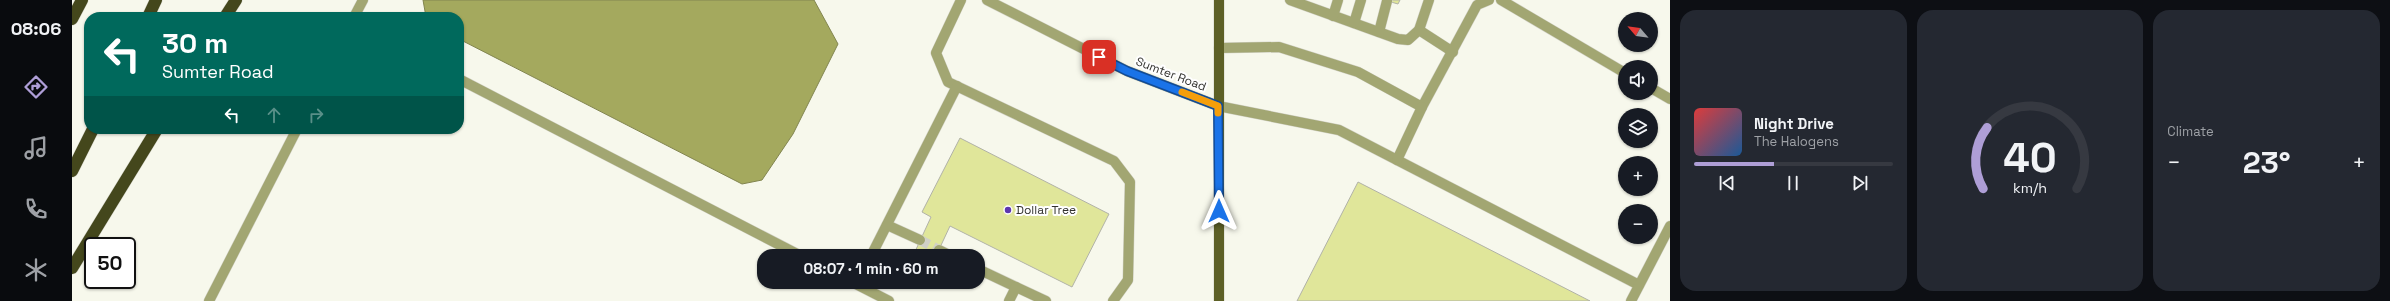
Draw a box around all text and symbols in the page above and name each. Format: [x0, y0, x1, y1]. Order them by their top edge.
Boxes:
north arrow [1618, 12, 1658, 52]
map controls [1618, 12, 1658, 244]
text: 08:06 [11, 17, 61, 40]
text: 30 m [162, 25, 228, 61]
icon: left [96, 28, 148, 80]
pin [1082, 40, 1116, 74]
icon: arrive [1088, 46, 1110, 68]
street label: Sumter Road [1133, 53, 1209, 95]
text: Sumter Road [162, 60, 273, 83]
button: sound [1618, 60, 1658, 100]
icon: directions [22, 73, 50, 101]
icon: left [221, 104, 243, 126]
icon: ahead [263, 104, 285, 126]
icon: right [305, 104, 327, 126]
button: layers [1618, 108, 1658, 148]
text: Night Drive [1754, 114, 1834, 133]
text: Climate [2167, 123, 2214, 140]
text: 40 [2003, 130, 2057, 183]
text: The Halogens [1754, 133, 1839, 150]
icon: music [22, 134, 50, 162]
text: 23° [2243, 143, 2291, 182]
text: − [2167, 148, 2181, 176]
text: + [2352, 148, 2366, 176]
button: + [1618, 156, 1658, 196]
icon: previous [1716, 172, 1738, 194]
icon: pause [1782, 172, 1804, 194]
icon: next [1849, 172, 1871, 194]
text: km/h [2013, 178, 2047, 196]
position arrow [1198, 190, 1240, 232]
icon: phone [22, 195, 50, 223]
place label: Dollar Tree [1016, 202, 1076, 218]
button: − [1618, 204, 1658, 244]
marker: Dollar Tree [1003, 205, 1013, 215]
speed limit sign: 50 [84, 237, 136, 289]
icon: climate [22, 256, 50, 284]
text: 08:07 · 1 min · 60 m [804, 259, 938, 278]

